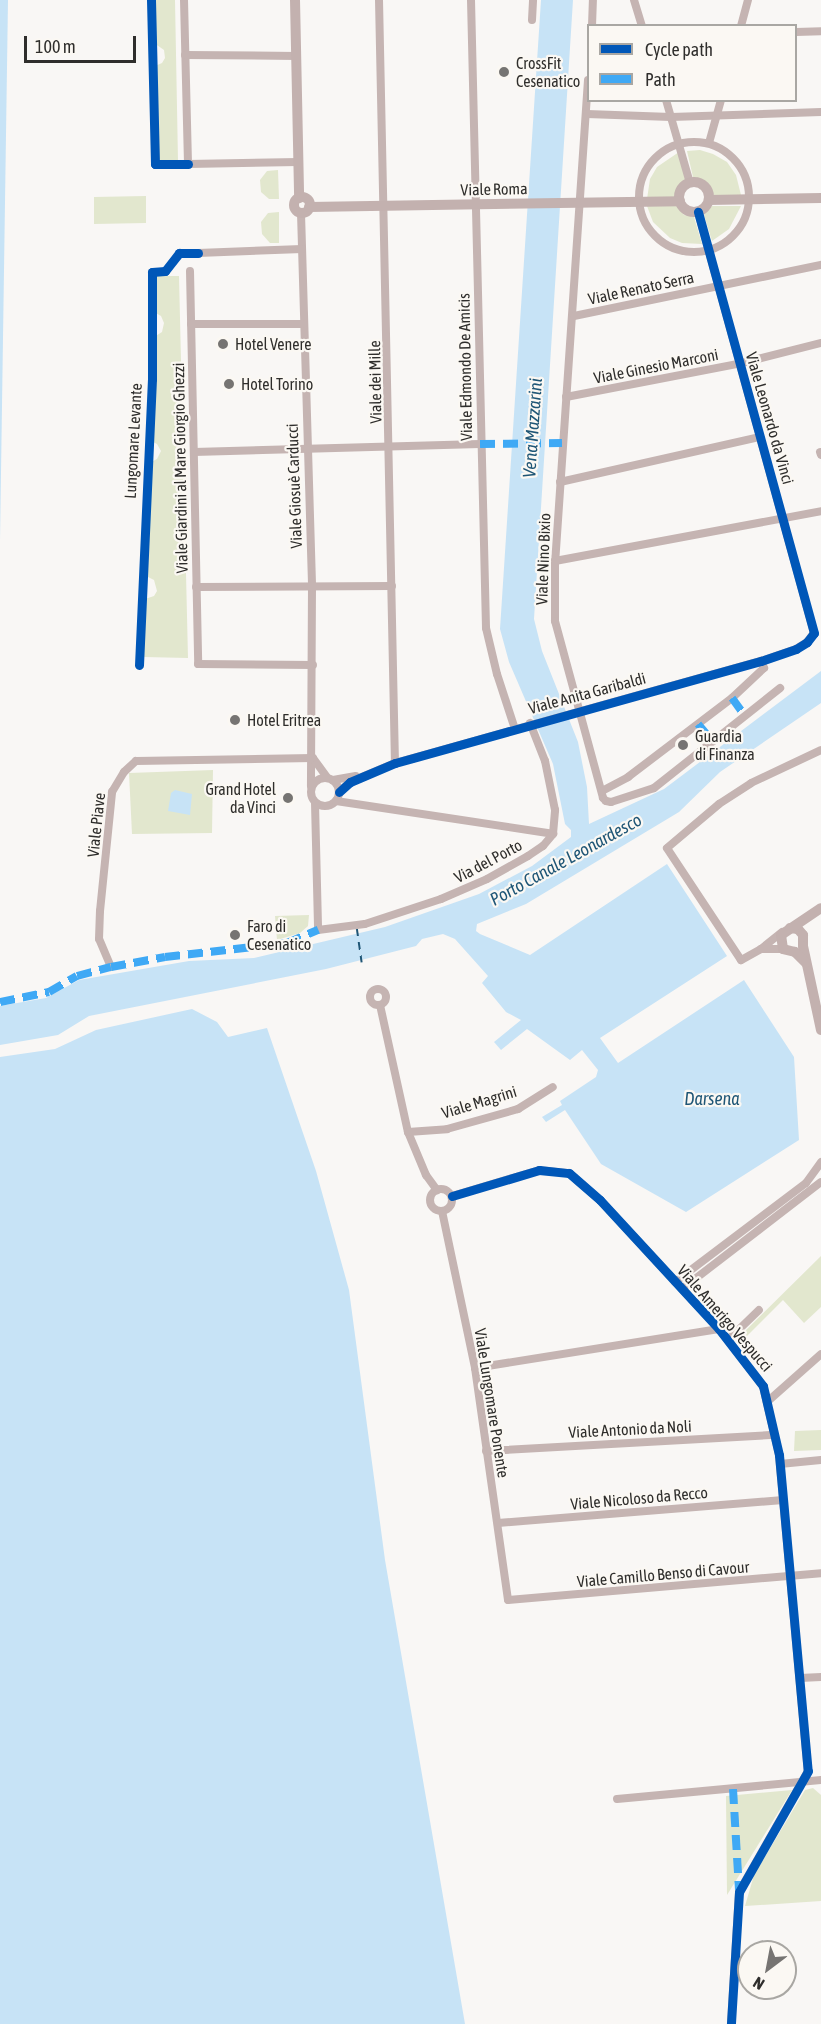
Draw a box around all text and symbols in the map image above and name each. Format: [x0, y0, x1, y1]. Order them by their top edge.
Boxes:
scale bar [27, 24, 140, 62]
legend [587, 24, 797, 102]
text: 100 m [35, 36, 76, 57]
text: Cycle path [645, 39, 713, 60]
place label: CrossFit Cesenatico [516, 53, 580, 91]
marker: CrossFit Cesenatico [497, 65, 511, 79]
text: Path [645, 69, 676, 90]
street label: Viale Roma [460, 179, 528, 199]
street label: Viale Renato Serra [586, 267, 696, 309]
street label: Viale Edmondo De Amicis [454, 293, 476, 441]
place label: Hotel Venere [235, 334, 312, 354]
marker: Hotel Venere [216, 337, 230, 351]
street label: Viale dei Mille [365, 340, 385, 424]
street label: Viale Ginesio Marconi [592, 345, 720, 387]
street label: Viale Leonardo da Vinci [742, 350, 798, 486]
street label: Viale Giardini al Mare Giorgio Ghezzi [169, 362, 191, 574]
place label: Hotel Torino [241, 374, 313, 394]
marker: Hotel Torino [222, 377, 236, 391]
water label: Vena Mazzarini [519, 377, 547, 479]
street label: Lungomare Levante [120, 383, 146, 499]
street label: Viale Giosuè Carducci [282, 423, 306, 549]
street label: Viale Nino Bixio [532, 513, 554, 605]
street label: Viale Anita Garibaldi [526, 668, 648, 718]
place label: Hotel Eritrea [247, 710, 321, 730]
marker: Hotel Eritrea [228, 713, 242, 727]
place label: Guardia di Finanza [695, 726, 755, 764]
marker: Guardia di Finanza [676, 738, 690, 752]
place label: Grand Hotel da Vinci [205, 779, 276, 817]
marker: Grand Hotel da Vinci [281, 791, 295, 805]
street label: Viale Piave [83, 792, 109, 858]
water label: Porto Canale Leonardesco [486, 809, 646, 911]
street label: Via del Porto [451, 835, 525, 887]
place label: Faro di Cesenatico [247, 916, 311, 954]
marker: Faro di Cesenatico [228, 928, 242, 942]
street label: Viale Magrini [439, 1082, 519, 1122]
water label: Darsena [684, 1088, 740, 1110]
street label: Viale Amerigo Vespucci [674, 1261, 776, 1375]
street label: Viale Lungomare Ponente [471, 1327, 513, 1479]
street label: Viale Antonio da Noli [568, 1416, 692, 1442]
street label: Viale Nicoloso da Recco [570, 1482, 708, 1514]
street label: Viale Camillo Benso di Cavour [576, 1557, 750, 1591]
north arrow [737, 1940, 797, 2000]
text: N [750, 1973, 767, 1994]

